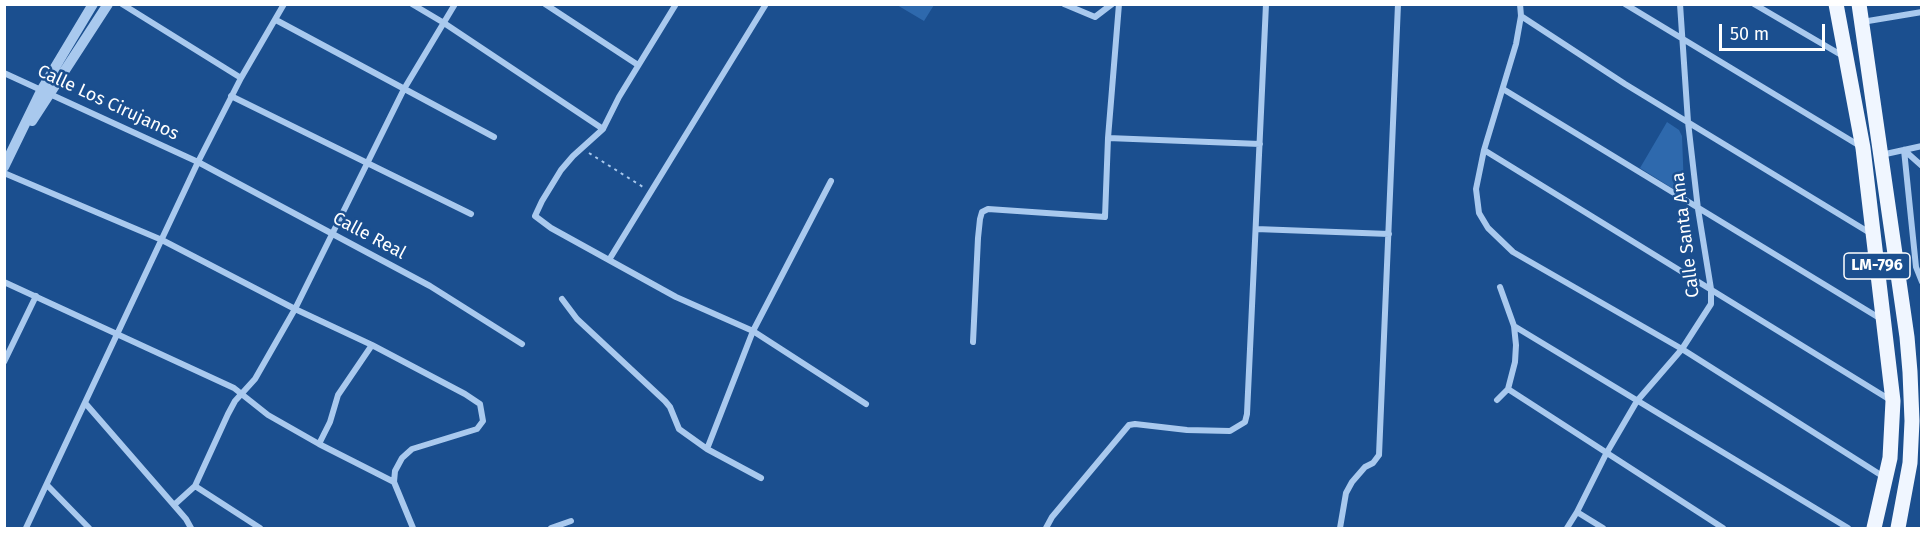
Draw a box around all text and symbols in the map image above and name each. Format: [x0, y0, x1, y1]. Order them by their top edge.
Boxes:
scale bar [1722, 12, 1828, 50]
text: 50 m [1730, 23, 1769, 45]
street label: Calle Los Cirujanos [34, 61, 182, 145]
street label: Calle Santa Ana [1668, 171, 1704, 299]
street label: Calle Real [329, 208, 409, 264]
road number: LM-796 [1844, 253, 1910, 279]

